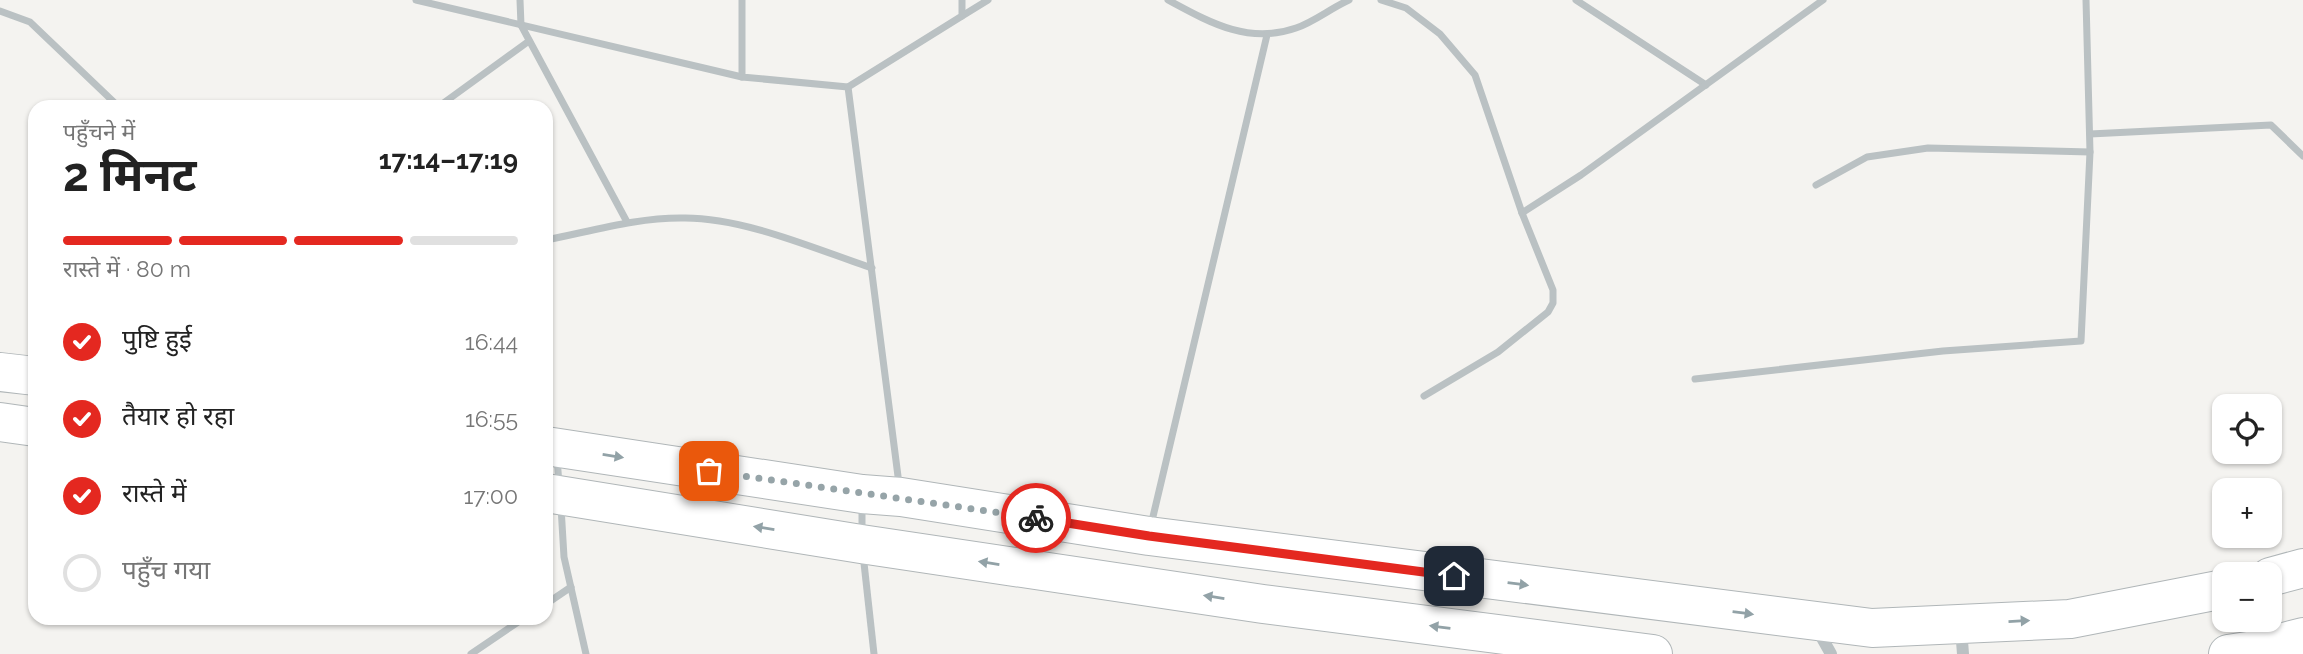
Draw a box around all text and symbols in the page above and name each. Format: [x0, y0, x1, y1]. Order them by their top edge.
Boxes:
text: पहुँचने में [63, 118, 135, 145]
text: 17:14–17:19 [379, 145, 518, 175]
text: 2 मिनट [63, 148, 197, 202]
text: रास्ते में · 80 m [63, 255, 191, 282]
icon: check [63, 323, 101, 361]
text: पुष्टि हुई [122, 324, 192, 354]
text: 16:44 [465, 328, 518, 355]
map controls [2212, 394, 2282, 632]
button: locate [2212, 394, 2282, 464]
icon: check [63, 400, 101, 438]
text: तैयार हो रहा [122, 401, 234, 431]
text: 16:55 [465, 405, 518, 432]
pin [679, 441, 739, 501]
one-way arrow [603, 451, 625, 462]
icon: bag [690, 452, 728, 490]
icon: check [63, 477, 101, 515]
text: रास्ते में [122, 478, 186, 508]
button: + [2212, 478, 2282, 548]
text: 17:00 [463, 482, 518, 509]
courier [1001, 483, 1071, 553]
icon: bike [1017, 499, 1055, 537]
one-way arrow [753, 522, 775, 533]
pin [1424, 546, 1484, 606]
text: पहुँच गया [122, 555, 210, 585]
one-way arrow [978, 557, 1000, 568]
icon: home [1435, 557, 1473, 595]
button: − [2212, 562, 2282, 632]
one-way arrow [1507, 578, 1529, 589]
one-way arrow [1203, 591, 1225, 602]
one-way arrow [1733, 608, 1755, 619]
one-way arrow [2008, 616, 2030, 627]
one-way arrow [1428, 621, 1450, 632]

